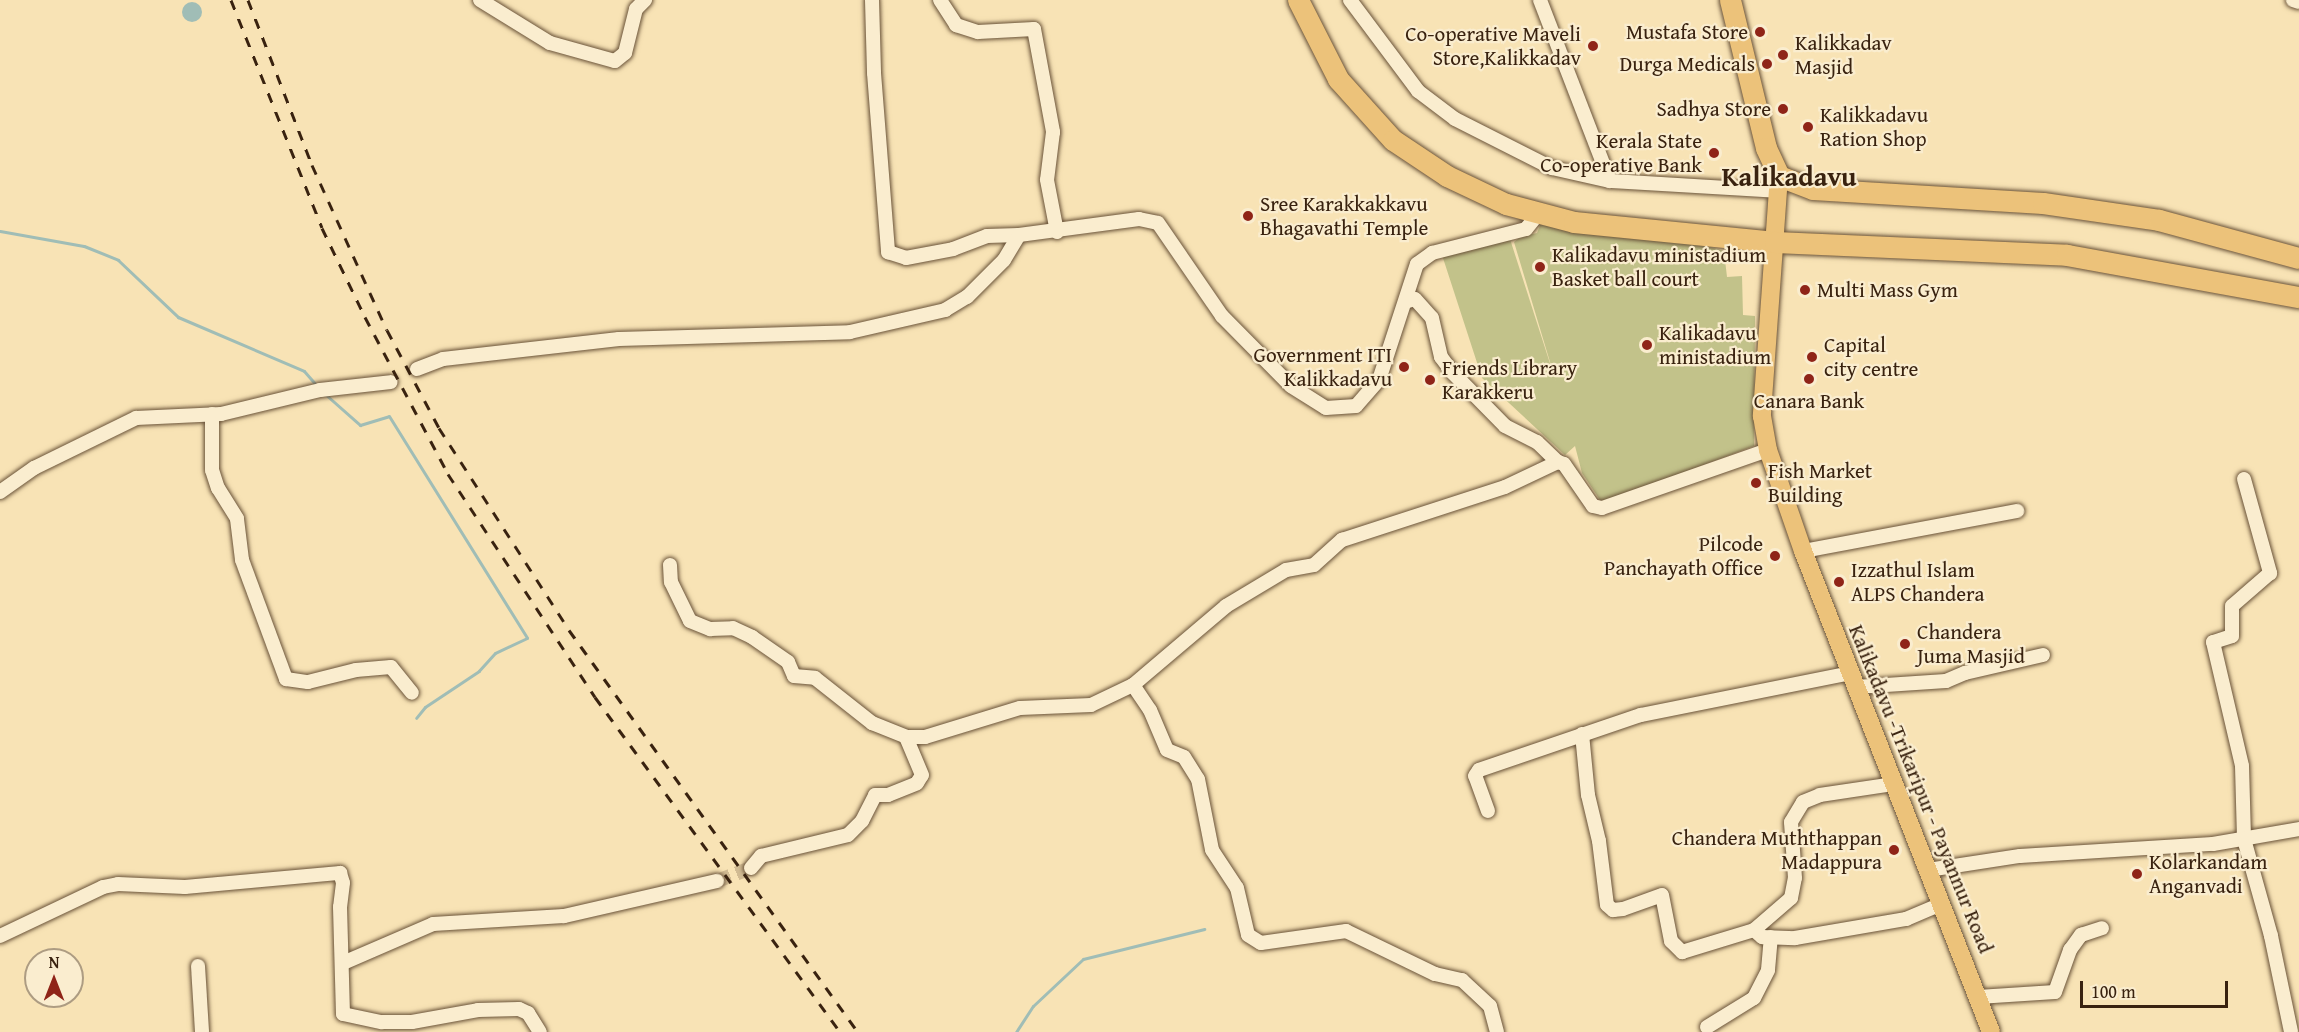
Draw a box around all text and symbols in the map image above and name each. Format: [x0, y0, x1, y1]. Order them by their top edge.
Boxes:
place label: Mustafa Store [1626, 19, 1748, 45]
place label: Co-operative Maveli Store,Kalikkadav [1405, 21, 1581, 71]
marker: Mustafa Store [1753, 25, 1767, 39]
place label: Kalikkadav Masjid [1795, 30, 1892, 80]
marker: Co-operative Maveli Store,Kalikkadav [1586, 39, 1600, 53]
marker: Kalikkadav Masjid [1776, 48, 1790, 62]
place label: Durga Medicals [1620, 51, 1755, 77]
marker: Durga Medicals [1760, 57, 1774, 71]
place label: Sadhya Store [1657, 96, 1771, 122]
marker: Sadhya Store [1776, 102, 1790, 116]
place label: Kalikkadavu Ration Shop [1820, 102, 1928, 152]
marker: Kalikkadavu Ration Shop [1801, 120, 1815, 134]
place label: Kerala State Co-operative Bank [1540, 128, 1702, 178]
marker: Kerala State Co-operative Bank [1707, 146, 1721, 160]
district label: Kalikadavu [1721, 161, 1857, 193]
place label: Sree Karakkakkavu Bhagavathi Temple [1260, 191, 1428, 241]
marker: Sree Karakkakkavu Bhagavathi Temple [1241, 209, 1255, 223]
place label: Kalikadavu ministadium Basket ball court [1552, 242, 1766, 292]
marker: Kalikadavu ministadium Basket ball court [1533, 260, 1547, 274]
place label: Multi Mass Gym [1817, 277, 1958, 303]
marker: Multi Mass Gym [1798, 283, 1812, 297]
place label: Kalikadavu ministadium [1659, 320, 1771, 370]
place label: Capital city centre [1824, 332, 1918, 382]
marker: Kalikadavu ministadium [1640, 338, 1654, 352]
place label: Government ITI Kalikkadavu [1254, 342, 1392, 392]
marker: Capital city centre [1805, 350, 1819, 364]
place label: Friends Library Karakkeru [1442, 355, 1577, 405]
marker: Government ITI Kalikkadavu [1397, 360, 1411, 374]
marker: Canara Bank [1802, 372, 1816, 386]
marker: Friends Library Karakkeru [1423, 373, 1437, 387]
place label: Canara Bank [1754, 388, 1864, 414]
place label: Fish Market Building [1768, 458, 1872, 508]
marker: Fish Market Building [1749, 476, 1763, 490]
place label: Pilcode Panchayath Office [1604, 531, 1763, 581]
marker: Pilcode Panchayath Office [1768, 549, 1782, 563]
place label: Izzathul Islam ALPS Chandera [1851, 557, 1984, 607]
marker: Izzathul Islam ALPS Chandera [1832, 575, 1846, 589]
place label: Chandera Juma Masjid [1917, 619, 2025, 669]
street label: Kalikadavu -Trikaripur - Payannur Road [1843, 621, 1999, 957]
marker: Chandera Juma Masjid [1898, 637, 1912, 651]
place label: Chandera Muththappan Madappura [1672, 825, 1882, 875]
marker: Chandera Muththappan Madappura [1887, 843, 1901, 857]
place label: Kolarkandam Anganvadi [2149, 849, 2267, 899]
marker: Kolarkandam Anganvadi [2130, 867, 2144, 881]
north arrow [24, 948, 84, 1008]
text: N [49, 950, 59, 974]
scale bar [2083, 969, 2232, 1007]
text: 100 m [2091, 978, 2136, 1005]

